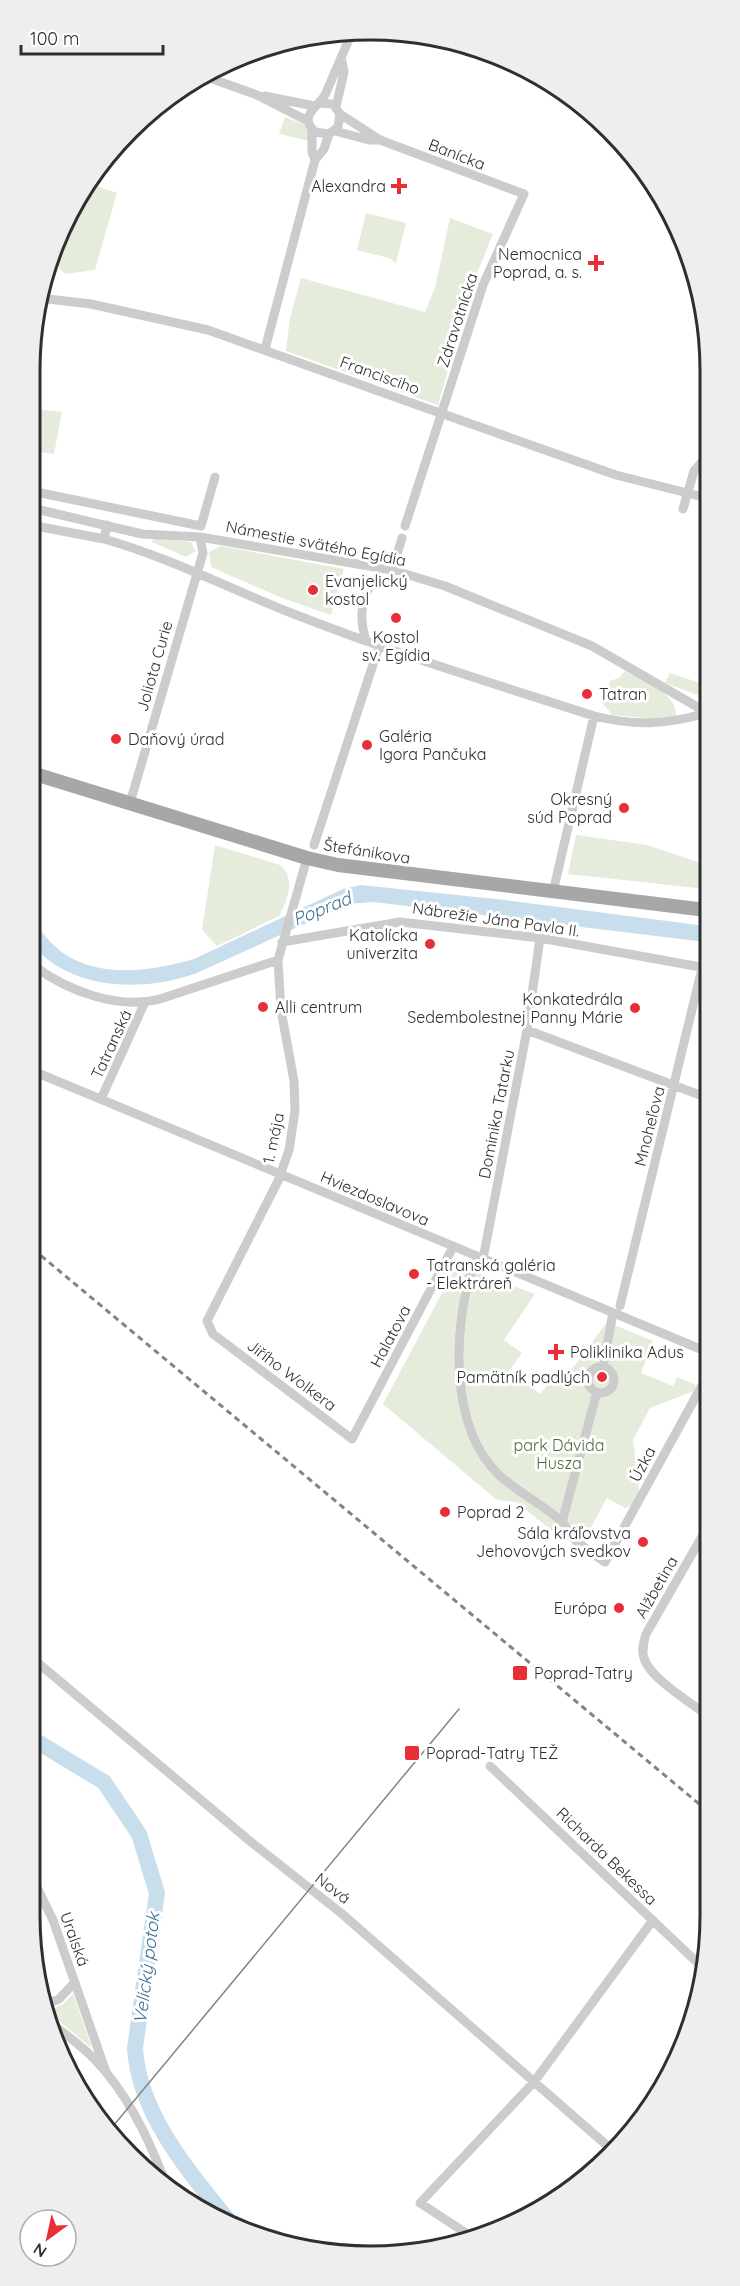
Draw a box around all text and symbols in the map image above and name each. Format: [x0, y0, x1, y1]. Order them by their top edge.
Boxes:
scale bar [21, 18, 164, 56]
text: 100 m [30, 27, 79, 50]
street label: Banícka [426, 134, 488, 174]
place label: Alexandra [311, 176, 386, 196]
marker: Alexandra [390, 177, 408, 195]
place label: Nemocnica Poprad, a. s. [493, 244, 582, 282]
marker: Nemocnica Poprad, a. s. [587, 254, 605, 272]
street label: Zdravotnícka [432, 270, 482, 370]
street label: Francisciho [337, 351, 423, 399]
street label: Námestie svätého Egídia [224, 516, 408, 570]
place label: Evanjelický kostol [325, 571, 408, 609]
marker: Evanjelický kostol [306, 583, 320, 597]
marker: Kostol sv. Egídia [389, 611, 403, 625]
street label: Joliota Curie [132, 618, 176, 714]
place label: Kostol sv. Egídia [362, 627, 430, 665]
place label: Tatran [599, 684, 647, 704]
marker: Tatran [580, 687, 594, 701]
place label: Galéria Igora Pančuka [379, 726, 486, 764]
place label: Daňový úrad [128, 729, 224, 749]
marker: Daňový úrad [109, 732, 123, 746]
marker: Galéria Igora Pančuka [360, 738, 374, 752]
place label: Okresný súd Poprad [527, 789, 612, 827]
marker: Okresný súd Poprad [617, 801, 631, 815]
street label: Štefánikova [322, 834, 412, 868]
water label: Poprad [289, 886, 356, 931]
street label: Nábrežie Jána Pavla II. [411, 897, 581, 941]
place label: Katolícka univerzita [346, 925, 418, 963]
marker: Katolícka univerzita [423, 937, 437, 951]
place label: Konkatedrála Sedembolestnej Panny Márie [407, 989, 623, 1027]
place label: Alli centrum [275, 997, 362, 1017]
marker: Alli centrum [256, 1000, 270, 1014]
marker: Konkatedrála Sedembolestnej Panny Márie [628, 1001, 642, 1015]
street label: Tatranská [86, 1006, 136, 1082]
street label: Dominika Tatarku [474, 1048, 518, 1180]
street label: Mnoheľova [629, 1084, 669, 1168]
street label: 1. mája [258, 1111, 288, 1165]
street label: Hviezdoslavova [318, 1166, 432, 1230]
place label: Tatranská galéria - Elektráreň [426, 1255, 556, 1293]
marker: Tatranská galéria - Elektráreň [407, 1267, 421, 1281]
street label: Halatova [365, 1301, 415, 1371]
street label: Jiřího Wolkera [243, 1335, 341, 1415]
place label: Poliklinika Adus [570, 1342, 684, 1362]
marker: Poliklinika Adus [547, 1343, 565, 1361]
place label: Pamätník padlých [457, 1367, 590, 1387]
marker: Pamätník padlých [595, 1370, 609, 1384]
park label: park Dávida Husza [514, 1435, 604, 1473]
street label: Úzka [624, 1443, 660, 1485]
place label: Poprad 2 [457, 1502, 524, 1522]
marker: Poprad 2 [438, 1505, 452, 1519]
place label: Sála kráľovstva Jehovových svedkov [476, 1523, 631, 1561]
marker: Sála kráľovstva Jehovových svedkov [636, 1535, 650, 1549]
street label: Alžbetina [630, 1552, 682, 1622]
place label: Európa [554, 1598, 607, 1618]
marker: Európa [612, 1601, 626, 1615]
place label: Poprad-Tatry [534, 1663, 633, 1683]
marker: Poprad-Tatry [511, 1664, 529, 1682]
place label: Poprad-Tatry TEŽ [426, 1743, 558, 1763]
marker: Poprad-Tatry TEŽ [403, 1744, 421, 1762]
street label: Richarda Bekessa [552, 1803, 662, 1909]
street label: Nová [311, 1868, 355, 1908]
street label: Uralská [56, 1909, 94, 1969]
water label: Velický potok [128, 1910, 165, 2025]
north arrow [18, 2208, 78, 2268]
text: N [29, 2239, 50, 2262]

